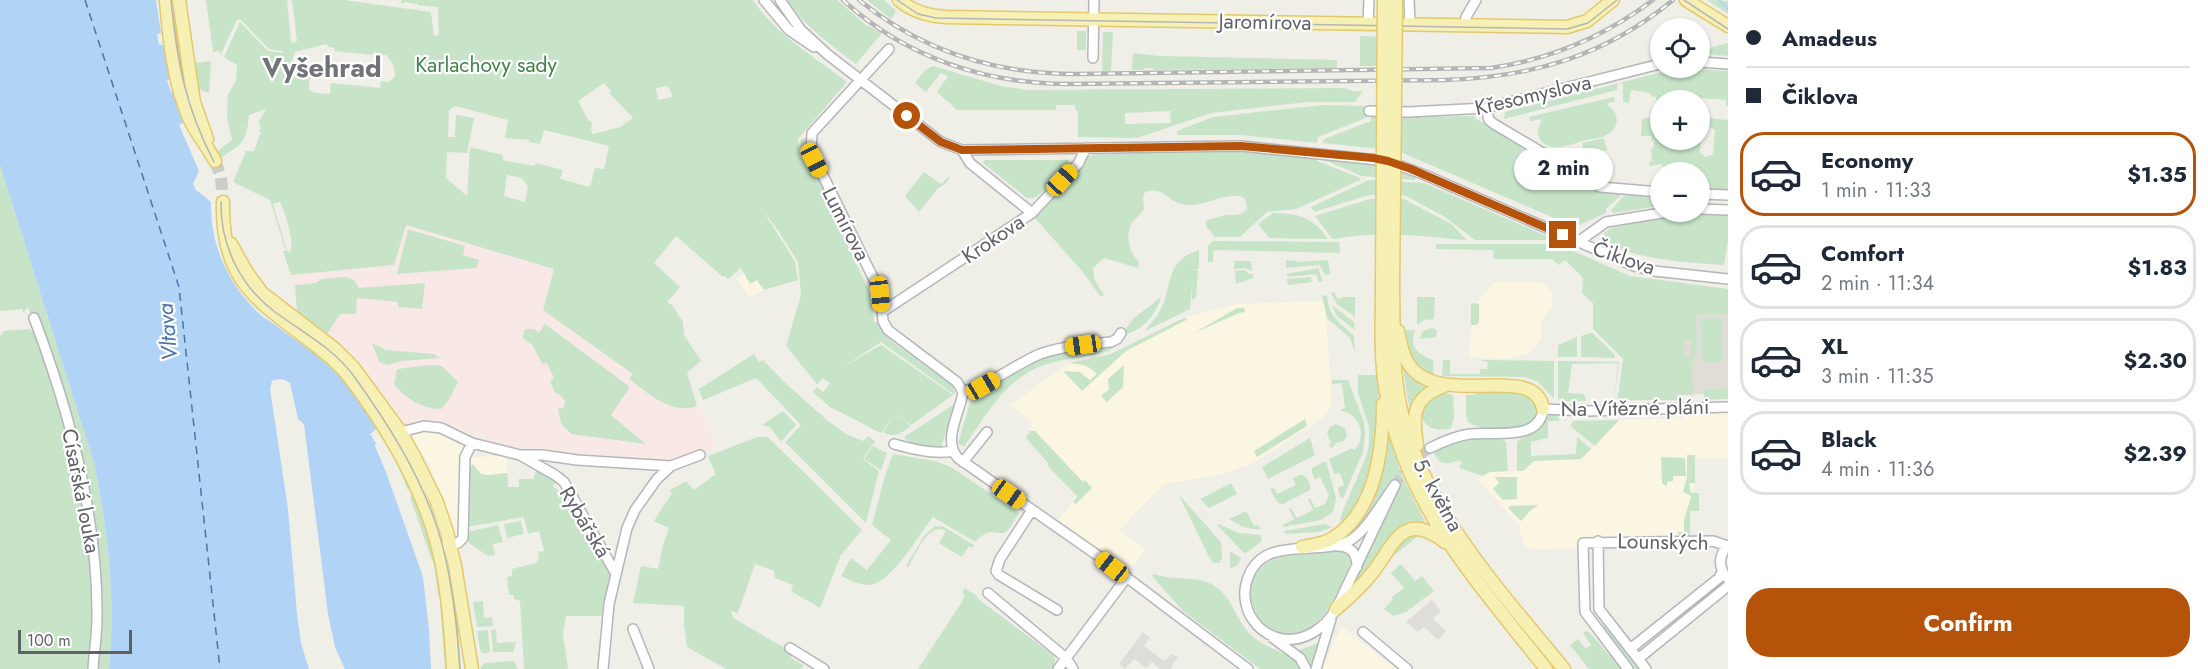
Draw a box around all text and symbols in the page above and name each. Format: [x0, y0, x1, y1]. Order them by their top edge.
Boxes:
street label: Jaromírova [1215, 6, 1312, 38]
map controls [1650, 18, 1710, 222]
button: locate [1650, 18, 1710, 78]
text: Amadeus [1782, 22, 1877, 54]
district label: Vyšehrad [261, 48, 382, 87]
park label: Karlachovy sady [415, 50, 558, 80]
street label: Křesomyslova [1472, 67, 1594, 123]
text: Čiklova [1782, 80, 1858, 112]
button: + [1650, 90, 1710, 150]
route start [893, 102, 920, 129]
car [798, 140, 830, 180]
text: Economy [1821, 144, 1913, 176]
icon: car [1749, 147, 1803, 201]
callout: 2 min [1514, 148, 1612, 190]
text: 2 min [1537, 154, 1590, 183]
text: $1.35 [2127, 158, 2187, 190]
car [1043, 161, 1081, 199]
button: − [1650, 162, 1710, 222]
text: 1 min · 11:33 [1821, 176, 1931, 205]
street label: Lumírova [815, 182, 877, 266]
street label: Krokova [956, 207, 1030, 271]
route end [1549, 221, 1576, 248]
street label: Čiklova [1589, 233, 1659, 283]
text: Comfort [1821, 237, 1904, 269]
icon: car [1749, 240, 1803, 294]
text: $1.83 [2128, 251, 2187, 283]
text: 2 min · 11:34 [1821, 269, 1934, 298]
car [869, 275, 891, 313]
water label: Vltava [149, 302, 185, 362]
text: XL [1821, 330, 1848, 362]
icon: car [1749, 333, 1803, 387]
car [1064, 334, 1102, 356]
text: $2.30 [2124, 344, 2187, 376]
text: 3 min · 11:35 [1821, 362, 1933, 391]
car [963, 369, 1003, 403]
street label: Na Vítězné pláni [1560, 392, 1710, 424]
text: Black [1821, 423, 1877, 455]
street label: Císařská louka [54, 426, 108, 556]
icon: car [1749, 426, 1803, 480]
text: $2.39 [2123, 437, 2187, 469]
street label: 5. května [1406, 453, 1470, 537]
text: 4 min · 11:36 [1821, 455, 1934, 484]
car [989, 476, 1029, 512]
street label: Rybářská [552, 481, 618, 563]
street label: Lounských [1617, 526, 1709, 558]
car [1092, 549, 1132, 585]
button: Confirm [1746, 588, 2190, 657]
scale bar [18, 627, 132, 654]
text: 100 m [27, 629, 71, 652]

